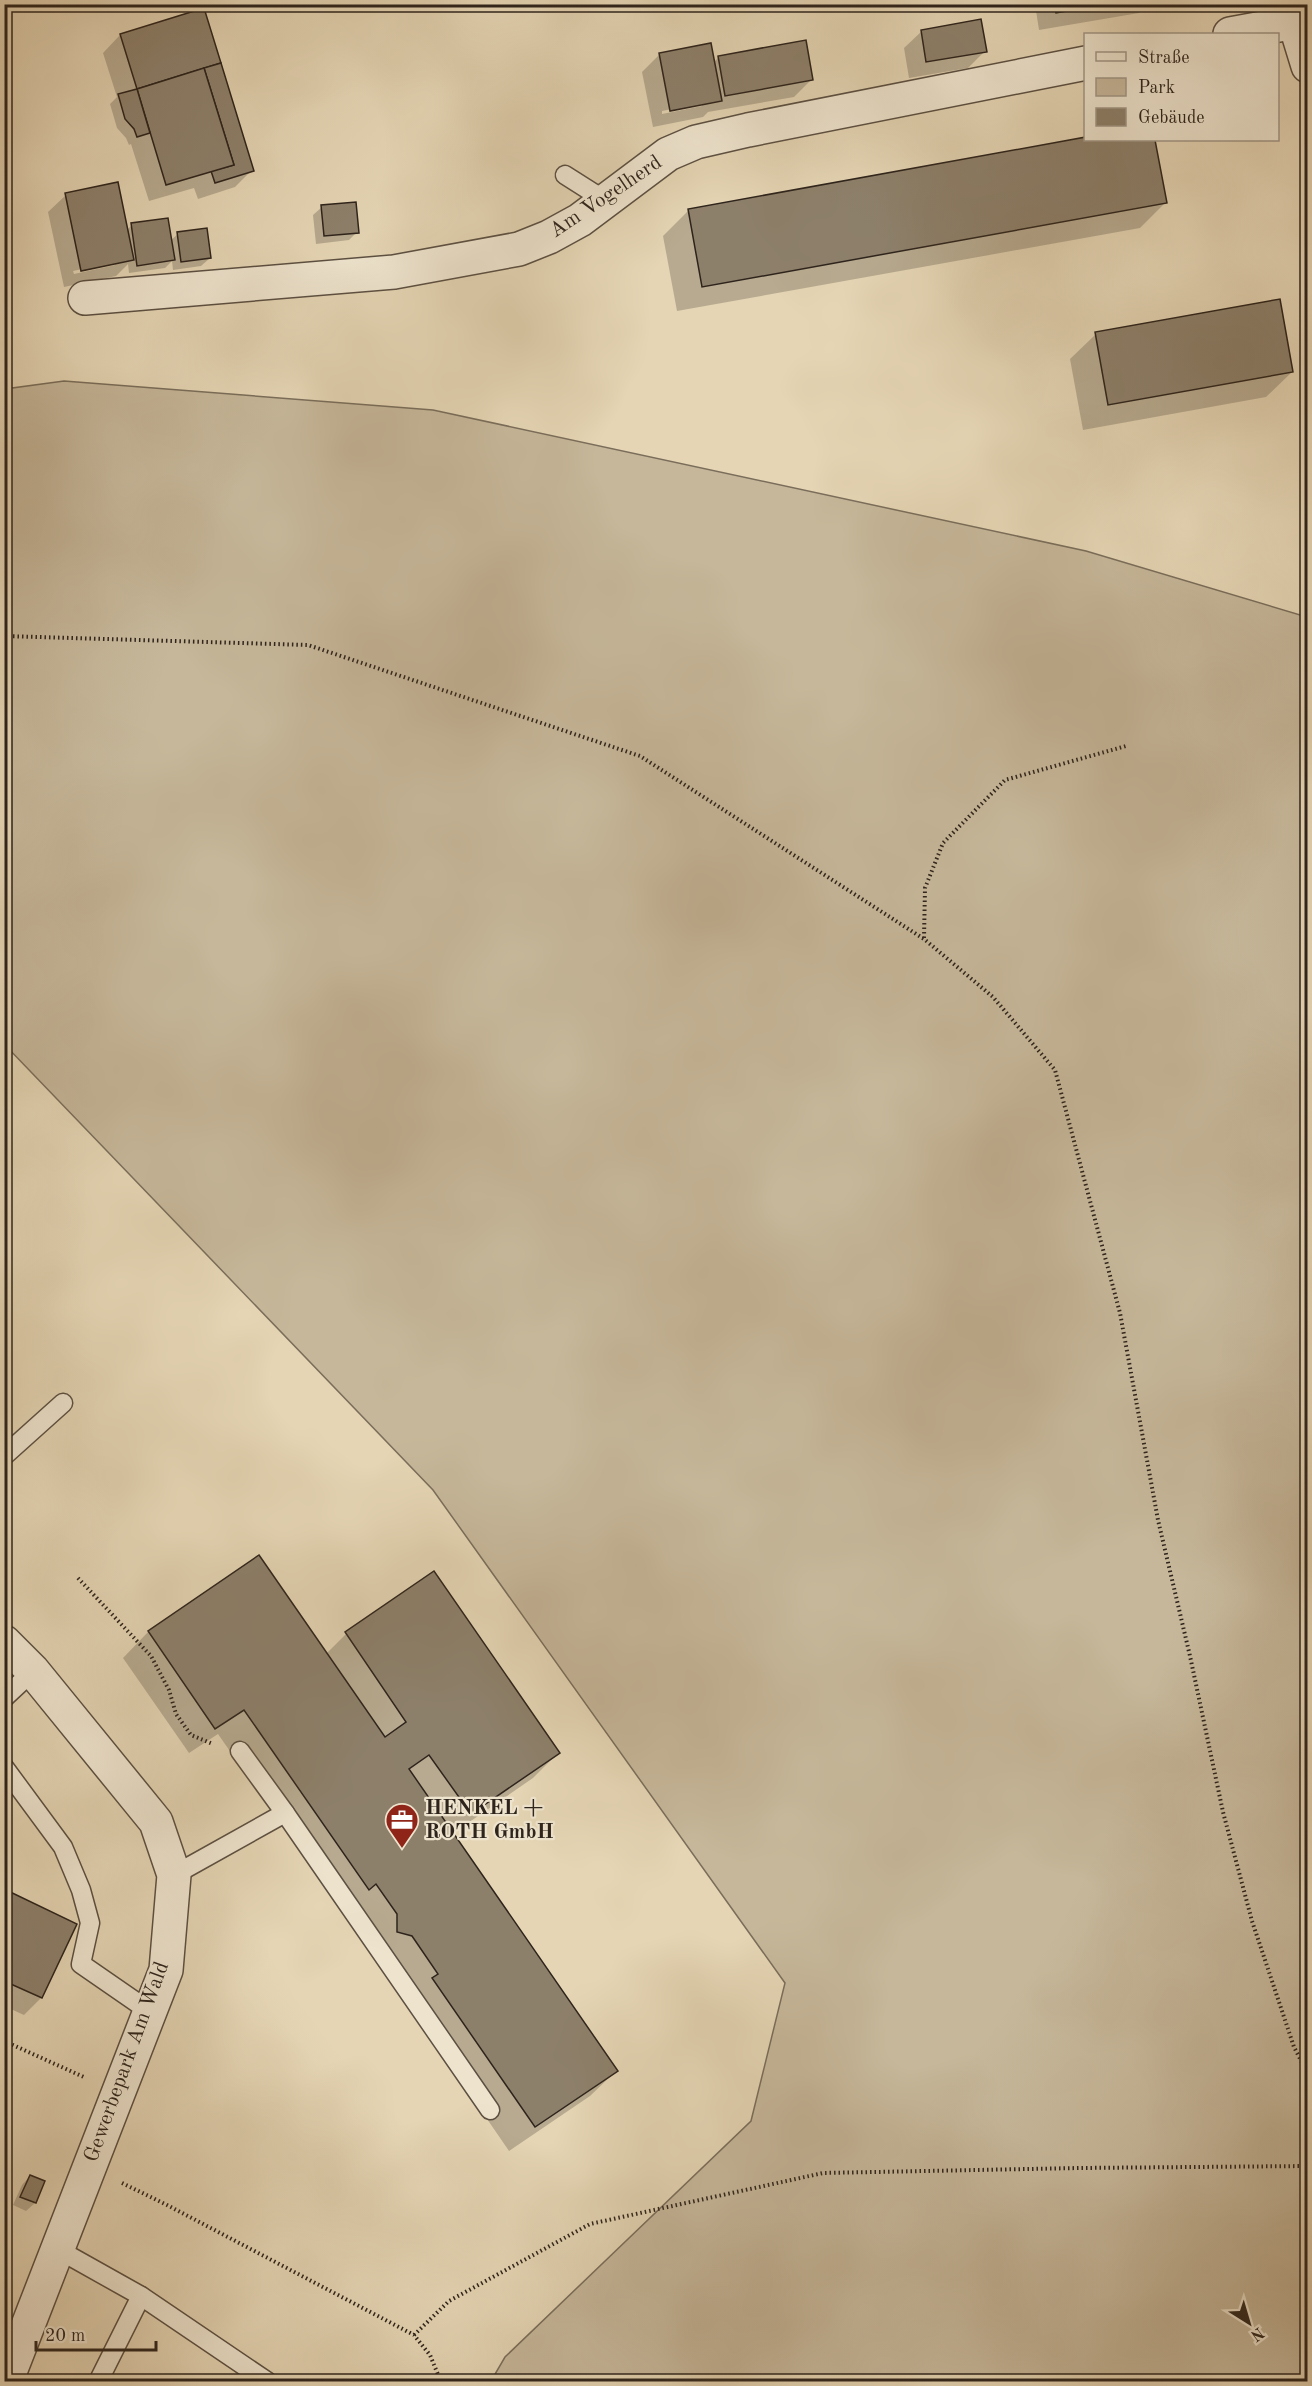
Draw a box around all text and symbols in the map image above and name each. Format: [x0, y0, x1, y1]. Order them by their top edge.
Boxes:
legend [1084, 33, 1279, 141]
text: Straße [1138, 49, 1189, 67]
text: Park [1138, 79, 1175, 97]
text: Gebäude [1138, 109, 1205, 127]
street label: Am Vogelherd [546, 152, 666, 242]
place label: HENKEL + ROTH GmbH [425, 1798, 554, 1843]
office icon: HENKEL + ROTH GmbH [384, 1802, 420, 1849]
street label: Gewerbepark Am Wald [81, 1959, 173, 2165]
north arrow [1219, 2293, 1279, 2353]
scale bar [36, 2314, 156, 2352]
text: N [1247, 2323, 1267, 2344]
text: 20 m [45, 2327, 85, 2345]

